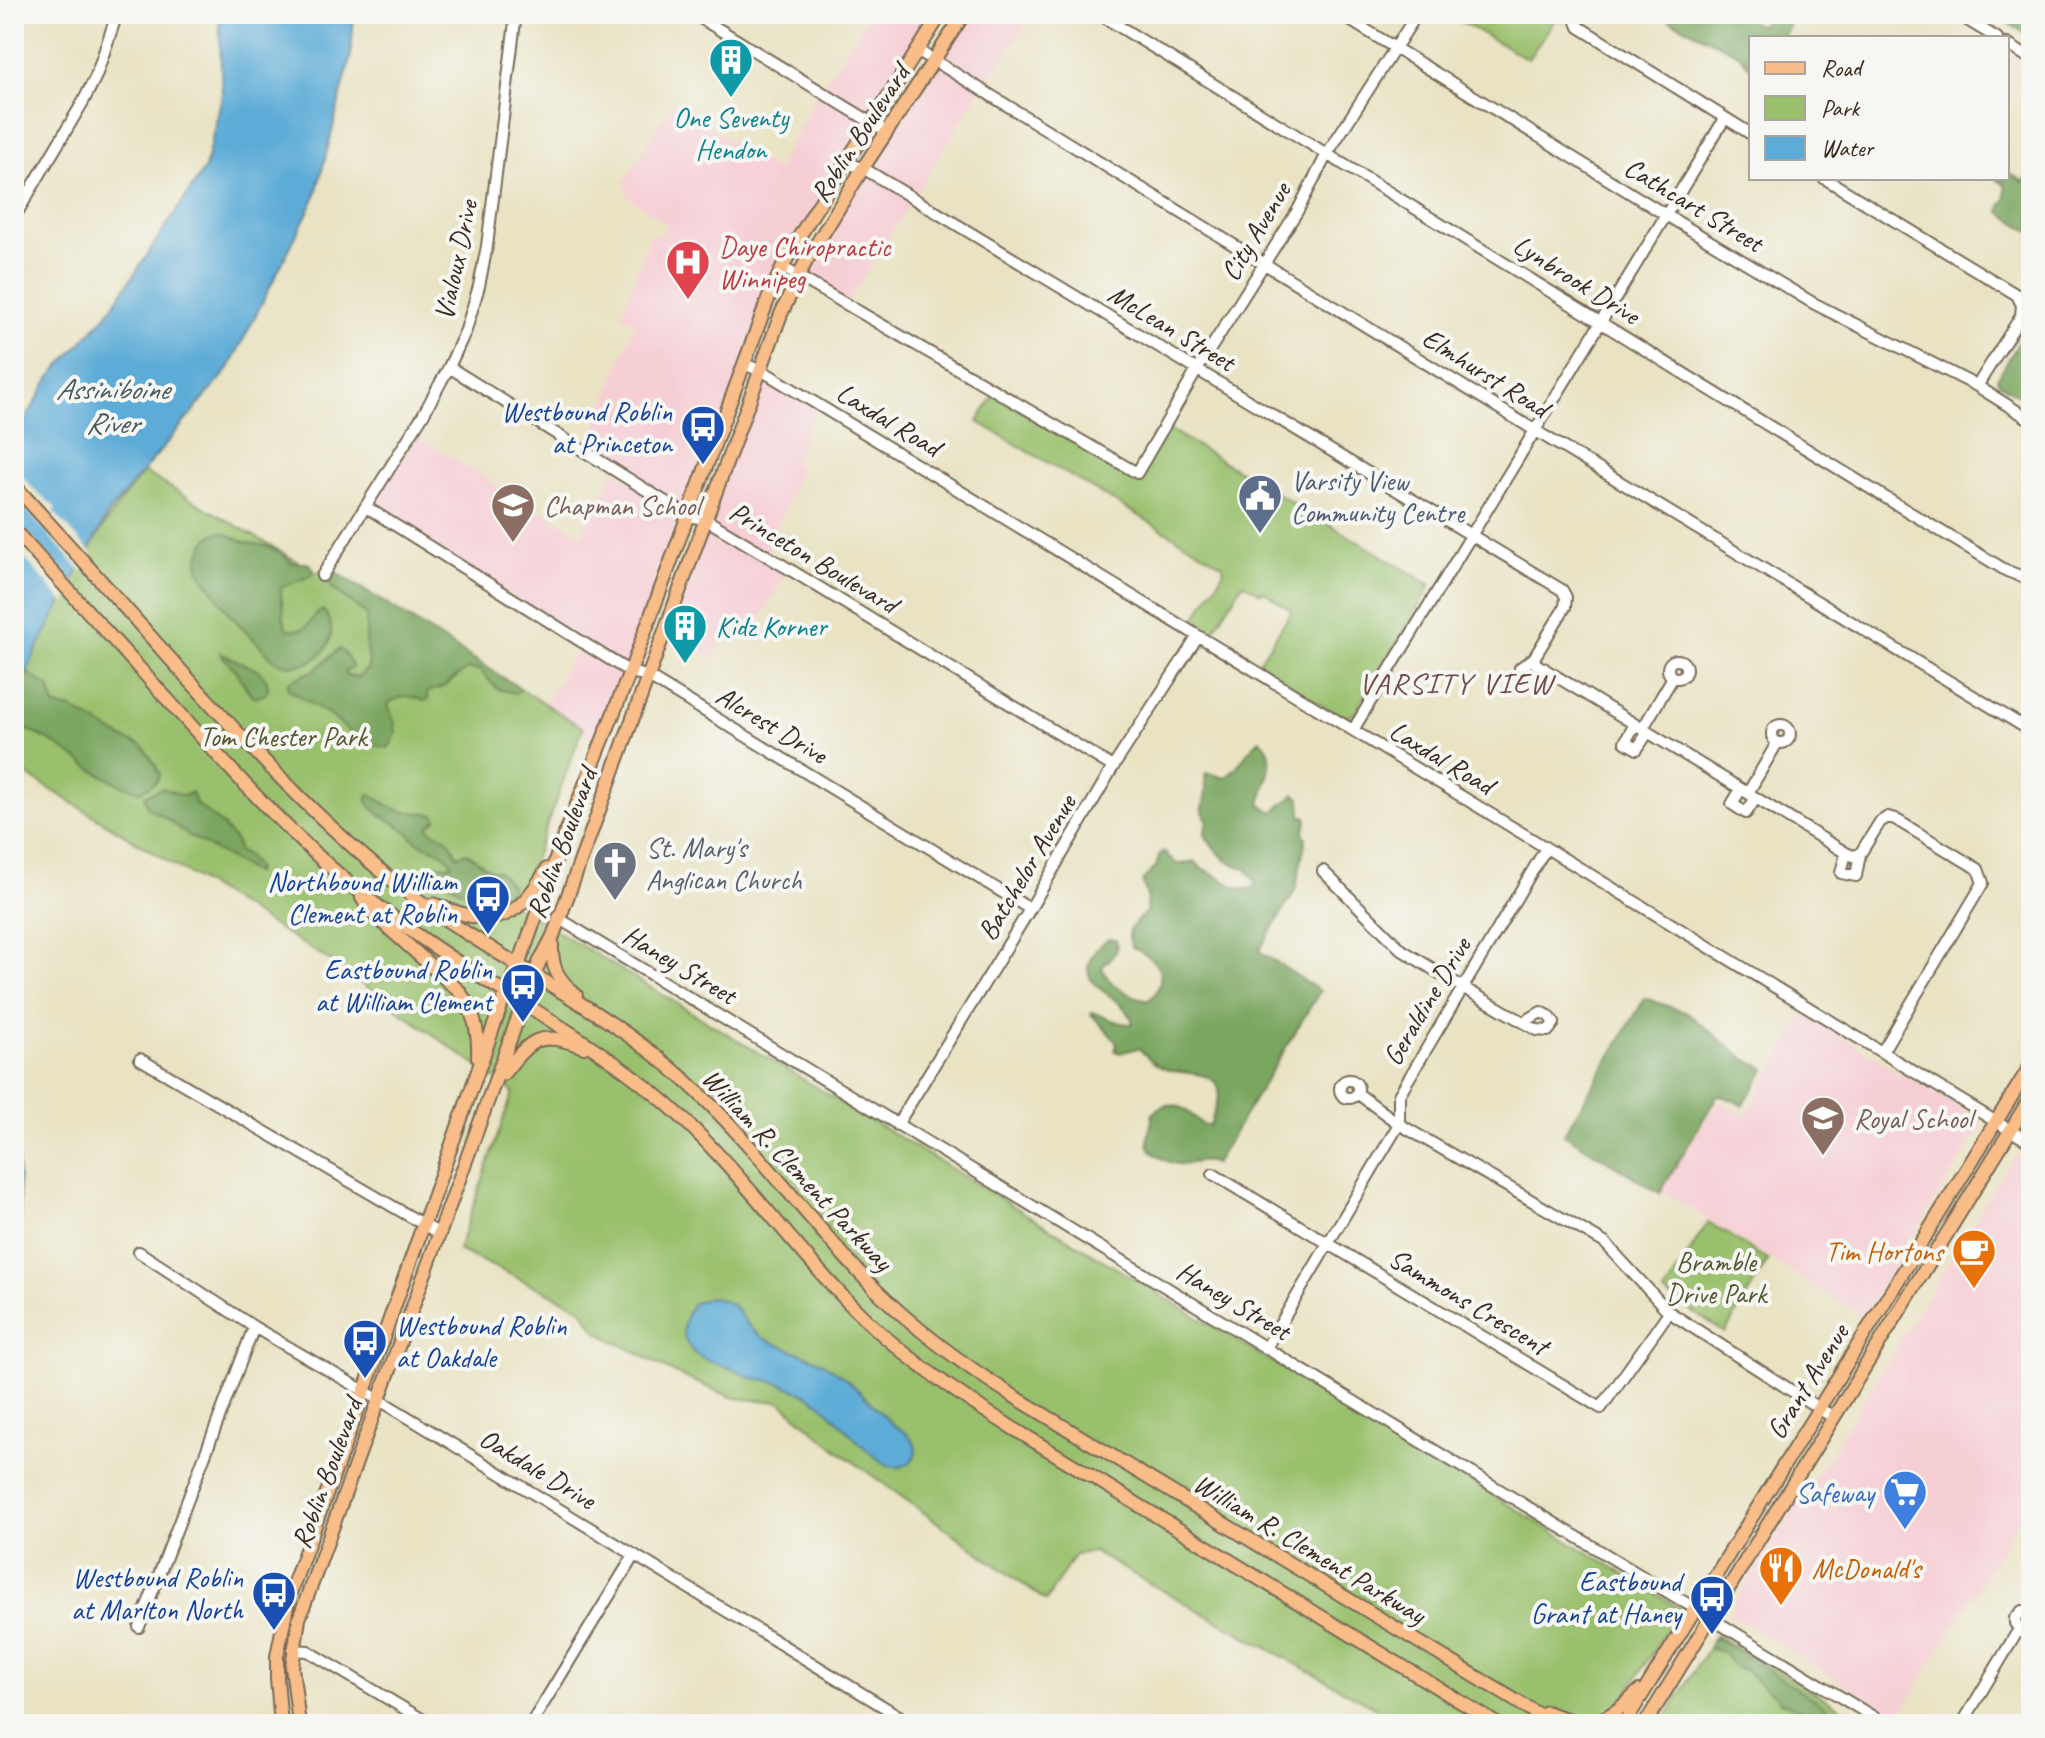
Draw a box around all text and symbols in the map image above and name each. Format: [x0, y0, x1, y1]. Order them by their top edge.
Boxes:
building icon: One Seventy Hendon [707, 36, 755, 99]
legend [1749, 36, 2009, 180]
text: Road [1821, 53, 1865, 83]
street label: Roblin Boulevard [802, 55, 919, 209]
text: Park [1821, 93, 1861, 123]
place label: One Seventy Hendon [674, 100, 791, 167]
text: Water [1821, 133, 1876, 163]
street label: Cathcart Street [1618, 149, 1772, 261]
street label: City Avenue [1212, 174, 1299, 287]
street label: Vialoux Drive [426, 195, 486, 323]
street label: Lynbrook Drive [1507, 227, 1648, 333]
place label: Daye Chiropractic Winnipeg [719, 229, 892, 296]
hospital icon: Daye Chiropractic Winnipeg [664, 238, 712, 301]
street label: McLean Street [1102, 276, 1244, 380]
street label: Elmhurst Road [1416, 320, 1559, 427]
water label: Assiniboine River [56, 370, 172, 442]
street label: Laxdal Road [830, 375, 951, 466]
place label: Westbound Roblin at Princeton [501, 394, 673, 461]
bus stop icon: Westbound Roblin at Princeton [679, 403, 727, 466]
place label: Varsity View Community Centre [1291, 463, 1466, 530]
public building icon: Varsity View Community Centre [1236, 472, 1284, 535]
school or university icon: Chapman School [489, 481, 537, 544]
place label: Chapman School [544, 488, 705, 523]
street label: Princeton Boulevard [723, 493, 908, 623]
building icon: Kidz Korner [661, 602, 709, 665]
place label: Kidz Korner [716, 609, 828, 644]
district label: VARSITY VIEW [1359, 664, 1557, 702]
street label: Alcrest Drive [710, 678, 835, 772]
street label: Laxdal Road [1383, 713, 1504, 804]
park label: Tom Chester Park [199, 719, 369, 754]
street label: Roblin Boulevard [518, 760, 606, 923]
street label: Batchelor Avenue [969, 786, 1085, 946]
place label: St. Mary's Anglican Church [646, 830, 802, 897]
church icon: St. Mary's Anglican Church [591, 839, 639, 902]
place label: Northbound William Clement at Roblin [267, 864, 458, 931]
bus stop icon: Northbound William Clement at Roblin [464, 873, 512, 936]
street label: Haney Street [617, 917, 745, 1013]
street label: Geraldine Drive [1375, 929, 1479, 1072]
place label: Eastbound Roblin at William Clement [315, 952, 495, 1019]
bus stop icon: Eastbound Roblin at William Clement [499, 961, 547, 1024]
street label: William R. Clement Parkway [695, 1061, 902, 1280]
school or university icon: Royal School [1799, 1094, 1847, 1157]
place label: Royal School [1854, 1101, 1977, 1136]
cafe icon: Tim Hortons [1950, 1227, 1998, 1290]
place label: Tim Hortons [1825, 1234, 1945, 1269]
street label: Sammons Crescent [1383, 1240, 1558, 1365]
park label: Bramble Drive Park [1666, 1244, 1769, 1311]
street label: Haney Street [1171, 1253, 1299, 1349]
place label: Westbound Roblin at Oakdale [396, 1308, 567, 1375]
street label: Grant Avenue [1758, 1316, 1857, 1445]
bus stop icon: Westbound Roblin at Oakdale [341, 1317, 389, 1380]
street label: Roblin Boulevard [283, 1390, 371, 1553]
street label: Oakdale Drive [473, 1420, 604, 1518]
street label: William R. Clement Parkway [1187, 1465, 1434, 1633]
supermarket icon: Safeway [1881, 1468, 1929, 1531]
place label: Safeway [1796, 1475, 1876, 1510]
restaurant icon: McDonald's [1757, 1544, 1805, 1607]
place label: McDonald's [1812, 1551, 1923, 1586]
place label: Westbound Roblin at Marlton North [71, 1560, 244, 1627]
place label: Eastbound Grant at Haney [1531, 1564, 1685, 1631]
bus stop icon: Westbound Roblin at Marlton North [250, 1569, 298, 1632]
bus stop icon: Eastbound Grant at Haney [1688, 1573, 1736, 1636]

